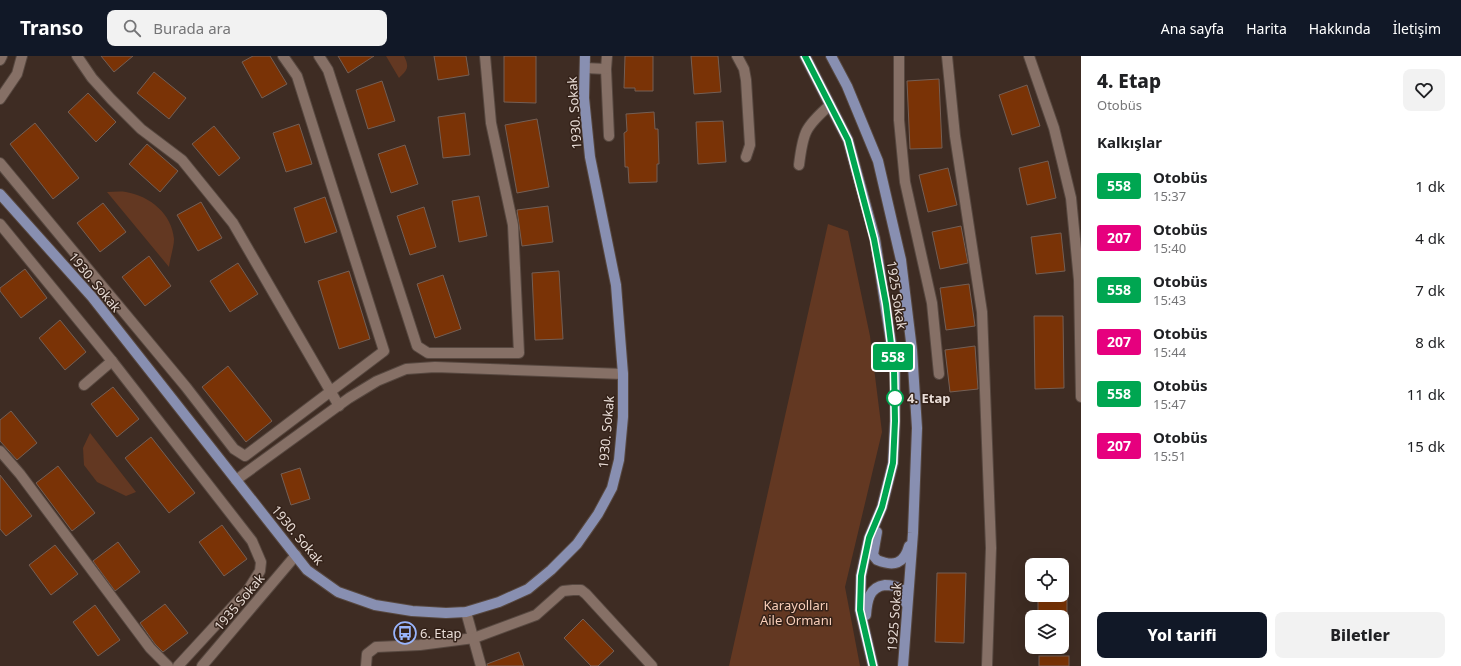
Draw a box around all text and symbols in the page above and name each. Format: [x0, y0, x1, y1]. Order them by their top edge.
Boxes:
search box [107, 10, 387, 46]
text: Transo [20, 15, 83, 41]
icon: search [121, 17, 143, 39]
text: Burada ara [153, 18, 231, 38]
text: Ana sayfa [1161, 19, 1224, 38]
text: Harita [1246, 19, 1287, 38]
text: Hakkında [1309, 19, 1371, 38]
text: İletişim [1393, 19, 1441, 38]
text: 4. Etap [1097, 68, 1161, 94]
button: heart [1403, 69, 1445, 111]
street label: 1930. Sokak [562, 76, 586, 150]
text: Otobüs [1097, 96, 1142, 114]
text: Kalkışlar [1097, 132, 1162, 152]
text: Otobüs [1153, 167, 1208, 187]
text: 558 [1107, 176, 1131, 195]
text: 1 dk [1415, 176, 1445, 196]
text: 15:37 [1153, 187, 1186, 205]
text: Otobüs [1153, 219, 1208, 239]
text: 207 [1107, 228, 1131, 247]
text: 4 dk [1415, 228, 1445, 248]
text: 15:40 [1153, 239, 1186, 257]
street label: 1930. Sokak [65, 248, 125, 316]
street label: 1925 Sokak [883, 259, 911, 331]
text: Otobüs [1153, 271, 1208, 291]
text: 558 [1107, 280, 1131, 299]
text: 7 dk [1415, 280, 1445, 300]
text: 15:43 [1153, 291, 1186, 309]
text: Otobüs [1153, 323, 1208, 343]
text: 207 [1107, 332, 1131, 351]
text: 8 dk [1415, 332, 1445, 352]
text: 15:44 [1153, 343, 1186, 361]
line badge: 558 [870, 344, 916, 370]
text: 558 [881, 347, 905, 366]
text: Otobüs [1153, 375, 1208, 395]
text: 558 [1107, 384, 1131, 403]
text: 11 dk [1407, 384, 1445, 404]
marker: 4. Etap [886, 389, 904, 407]
place label: 4. Etap [907, 389, 950, 407]
street label: 1930. Sokak [594, 395, 618, 469]
text: 15:47 [1153, 395, 1186, 413]
text: Otobüs [1153, 427, 1208, 447]
text: 207 [1107, 436, 1131, 455]
text: 15 dk [1407, 436, 1445, 456]
text: 15:51 [1153, 447, 1186, 465]
street label: 1930. Sokak [268, 501, 328, 569]
map controls [1025, 558, 1069, 654]
button: locate [1025, 558, 1069, 602]
street label: 1935 Sokak [210, 570, 268, 634]
street label: 1925 Sokak [883, 582, 905, 652]
park label: Karayolları Aile Ormanı [760, 596, 832, 629]
button: layers [1025, 610, 1069, 654]
button: Yol tarifi [1097, 612, 1267, 658]
button: Biletler [1275, 612, 1445, 658]
bus stop icon: 6. Etap [392, 620, 418, 646]
place label: 6. Etap [420, 624, 462, 642]

